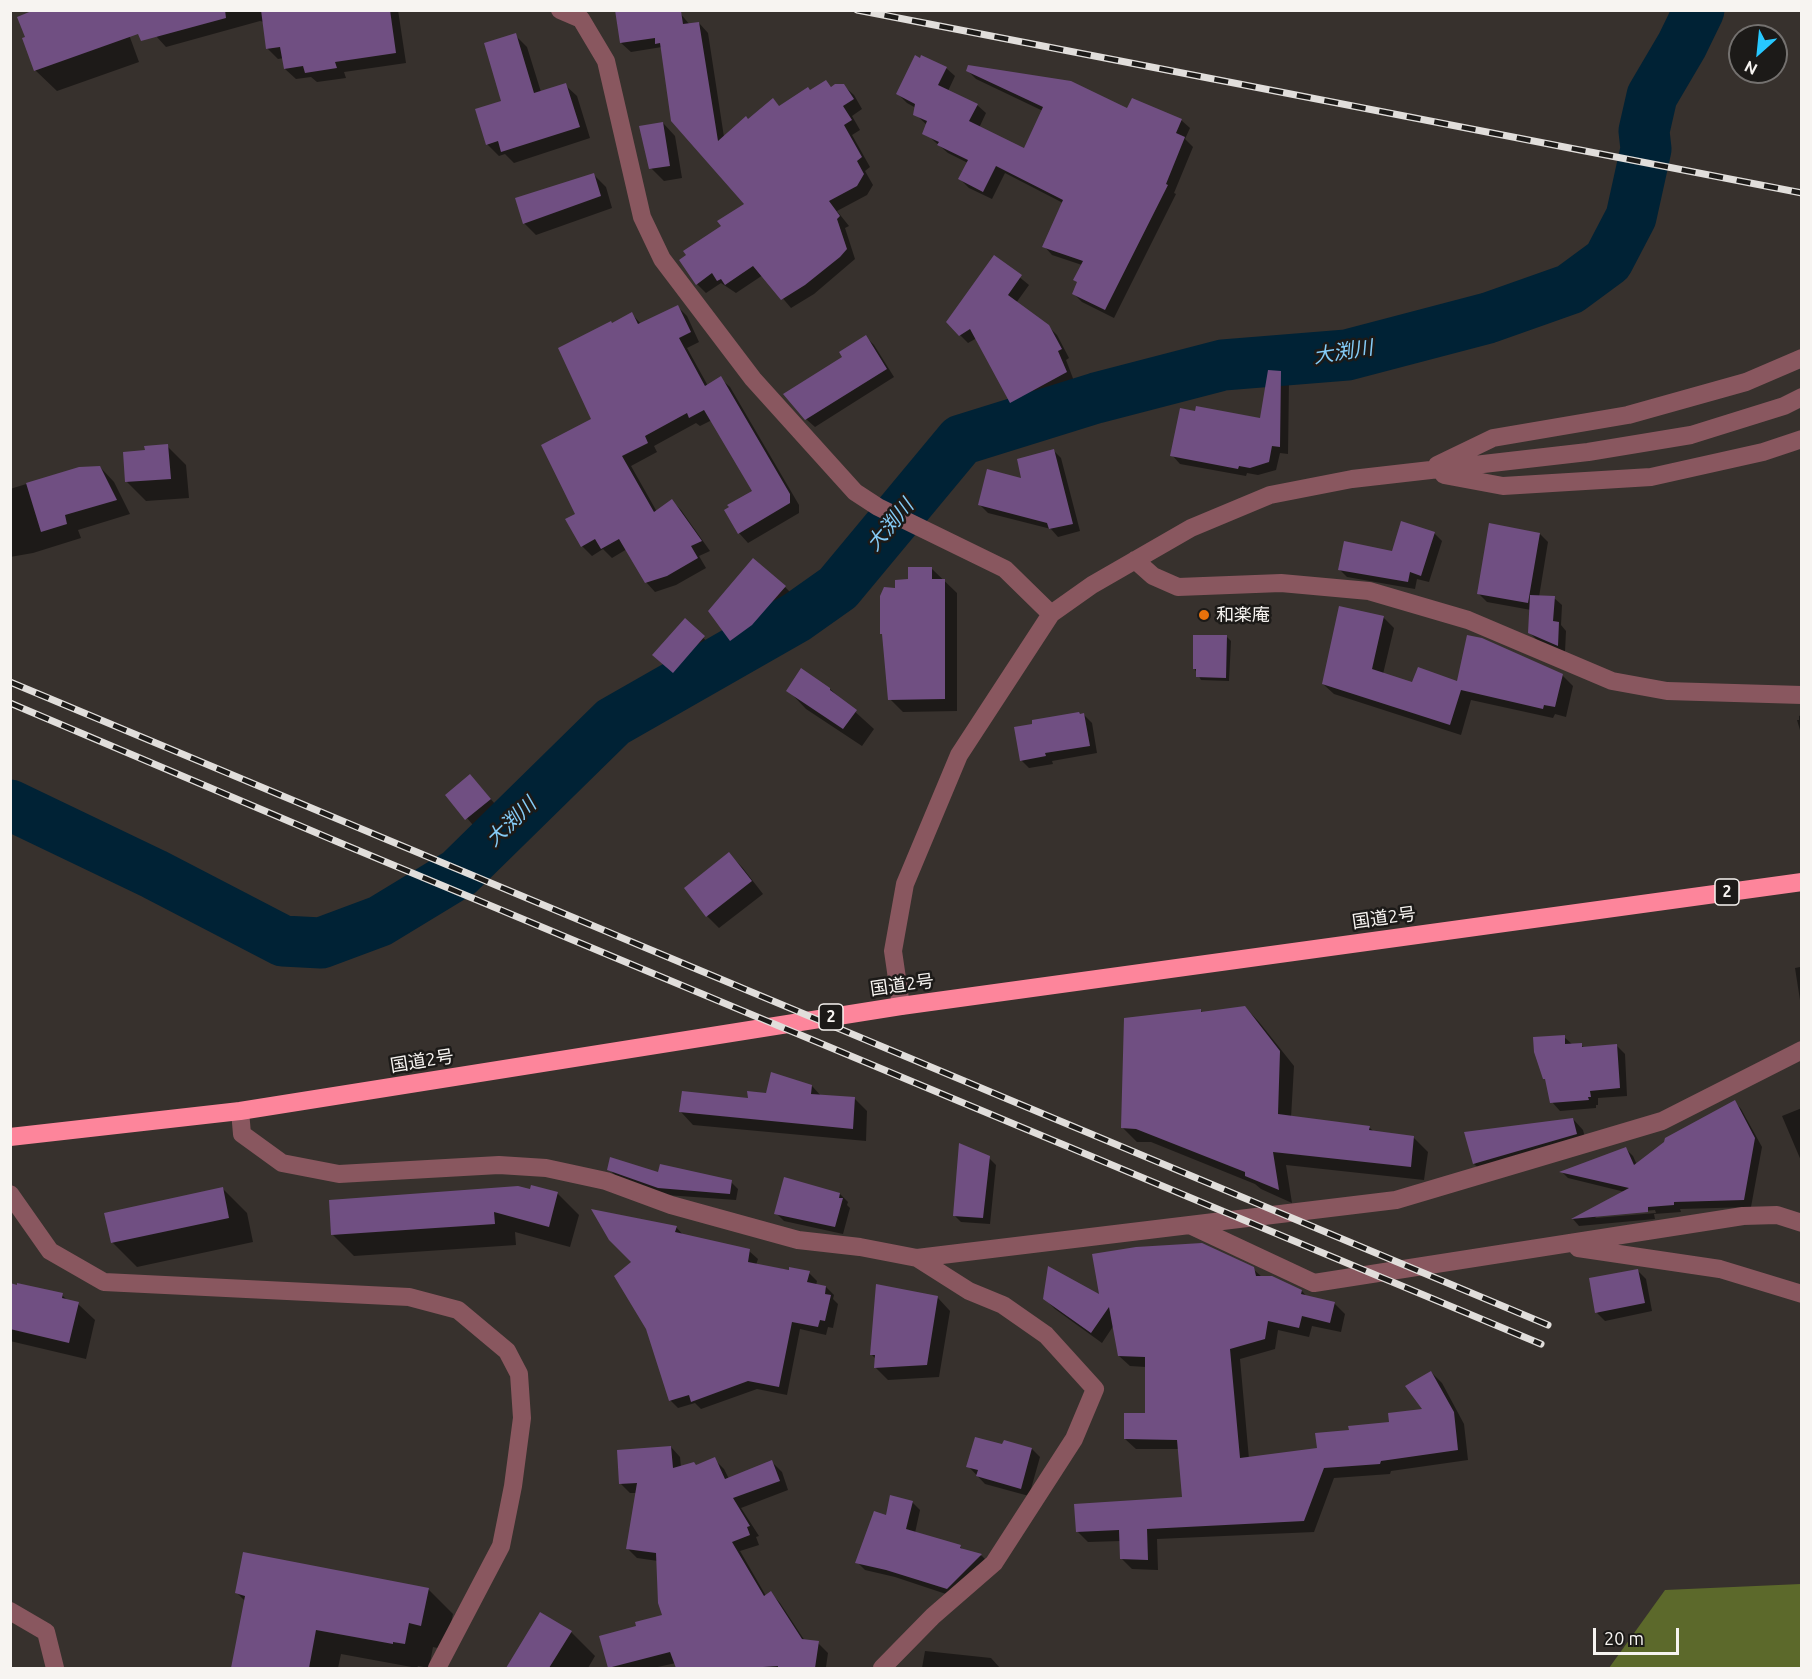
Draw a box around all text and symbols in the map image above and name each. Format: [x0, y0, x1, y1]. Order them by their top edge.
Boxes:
north arrow [1728, 24, 1788, 84]
text: N [1741, 58, 1760, 79]
water label: 大渕川 [1311, 335, 1375, 369]
water label: 大渕川 [862, 494, 918, 556]
place label: 和楽庵 [1216, 604, 1270, 626]
marker: 和楽庵 [1197, 608, 1211, 622]
water label: 大渕川 [481, 793, 541, 851]
road number: 2 [1715, 879, 1739, 905]
street label: 国道2号 [1351, 903, 1417, 933]
street label: 国道2号 [869, 970, 935, 1000]
road number: 2 [819, 1004, 843, 1030]
street label: 国道2号 [389, 1045, 455, 1077]
scale bar [1596, 1616, 1682, 1654]
text: 20 m [1604, 1628, 1644, 1648]

